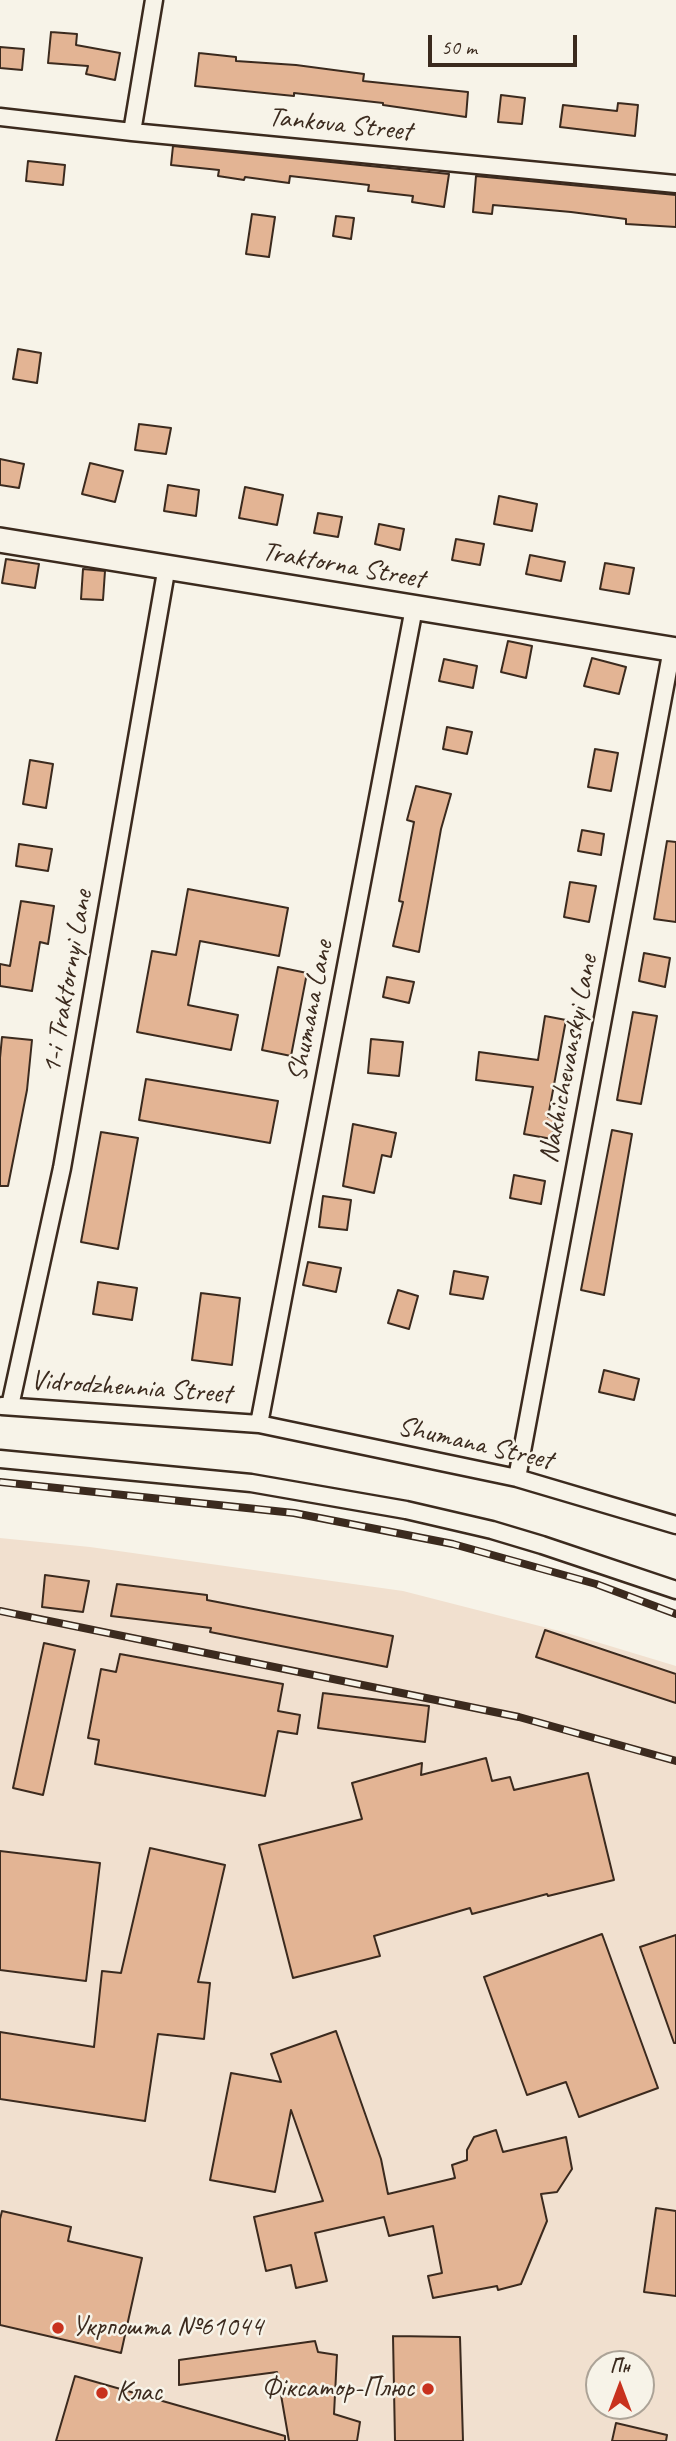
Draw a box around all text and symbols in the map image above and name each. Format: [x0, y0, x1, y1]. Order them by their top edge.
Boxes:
scale bar [431, 21, 580, 65]
text: 50 m [441, 34, 477, 60]
street label: Tankova Street [267, 101, 413, 149]
street label: Traktorna Street [259, 535, 427, 597]
street label: 1-i Traktornyi Lane [35, 888, 101, 1076]
street label: Shumana Lane [281, 938, 341, 1084]
street label: Nakhichevanskyi Lane [532, 952, 606, 1166]
street label: Vidrodzhennia Street [30, 1364, 232, 1412]
street label: Shumana Street [394, 1410, 556, 1478]
place label: Укрпошта №61044 [72, 2311, 263, 2345]
marker: Укрпошта №61044 [50, 2320, 66, 2336]
north arrow [585, 2350, 655, 2420]
text: Пн [610, 2354, 630, 2378]
place label: Фіксатор-Плюс [261, 2372, 414, 2406]
place label: Клас [116, 2376, 162, 2410]
marker: Фіксатор-Плюс [420, 2381, 436, 2397]
marker: Клас [94, 2385, 110, 2401]

